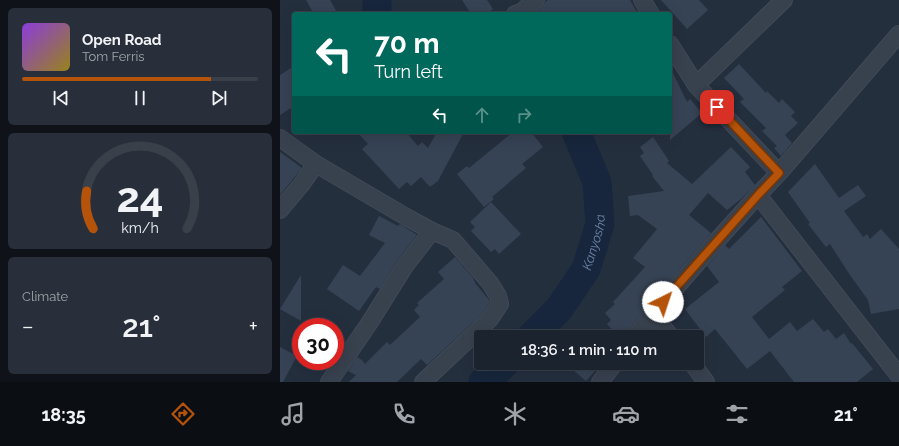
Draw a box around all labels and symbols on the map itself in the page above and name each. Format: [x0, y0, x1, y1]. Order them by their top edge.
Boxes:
pin [700, 90, 734, 124]
water label: Kanyosha [579, 214, 608, 272]
position arrow [642, 281, 684, 323]
speed limit sign: 30 [292, 318, 344, 370]

